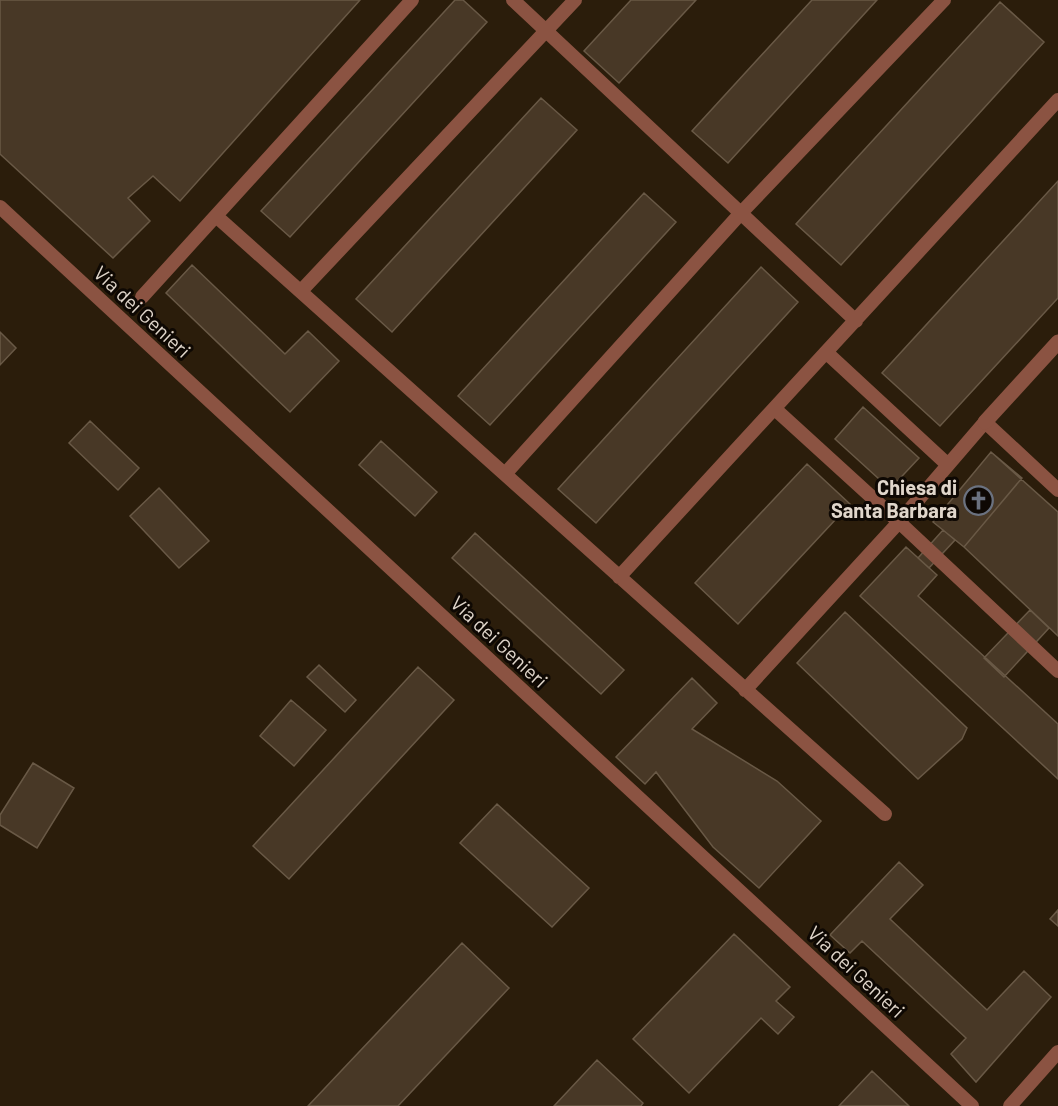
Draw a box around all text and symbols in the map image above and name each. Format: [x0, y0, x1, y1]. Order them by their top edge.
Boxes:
street label: Via dei Genieri [89, 260, 196, 362]
place label: Chiesa di Santa Barbara [831, 475, 957, 522]
church icon: Chiesa di Santa Barbara [962, 484, 994, 516]
street label: Via dei Genieri [446, 590, 553, 692]
street label: Via dei Genieri [803, 920, 910, 1022]

